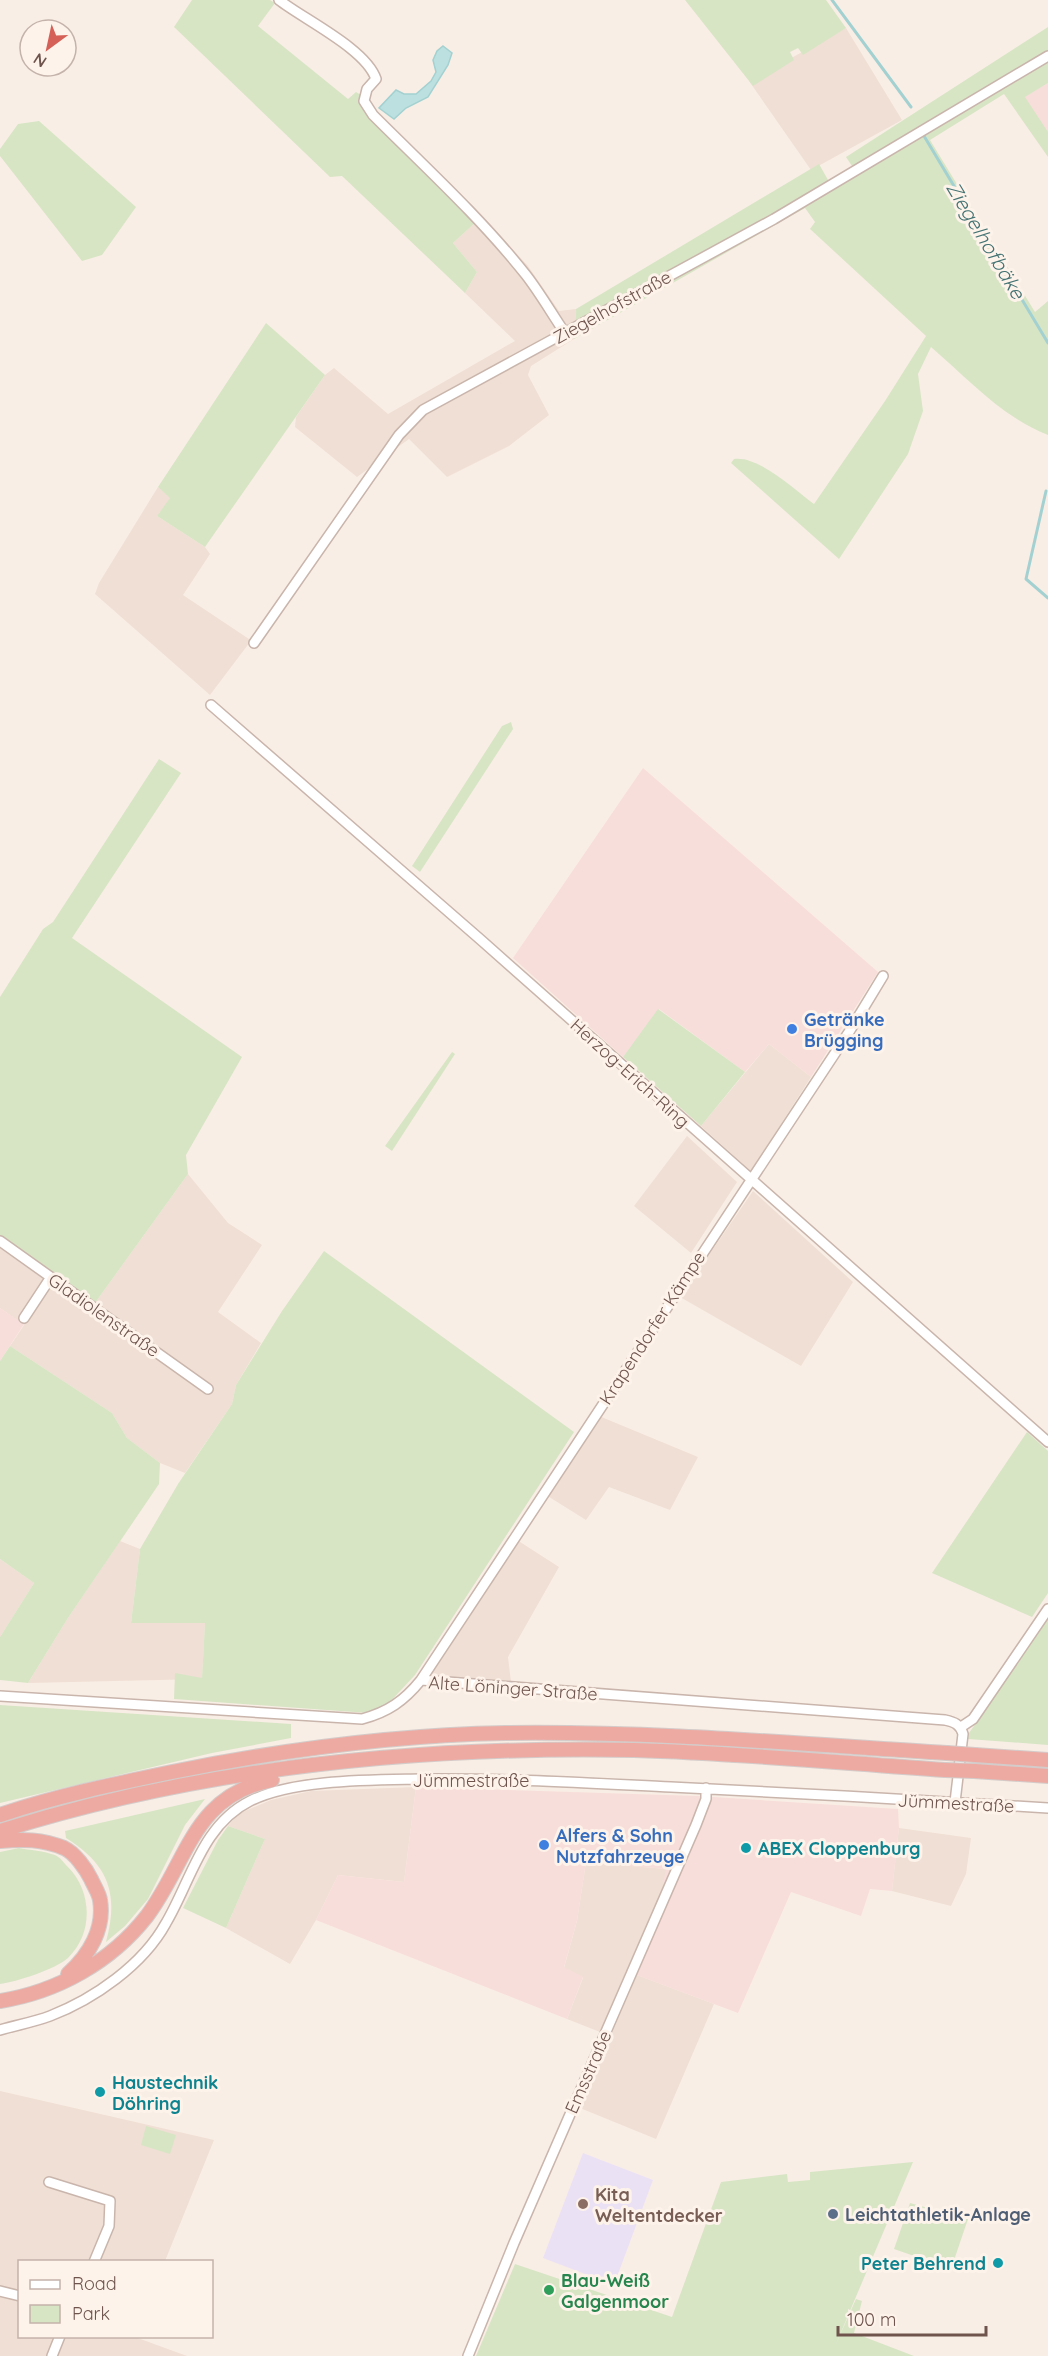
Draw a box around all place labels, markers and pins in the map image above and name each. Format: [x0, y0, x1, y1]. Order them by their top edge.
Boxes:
place label: Getränke Brügging [804, 1008, 885, 1052]
marker: Getränke Brügging [785, 1022, 799, 1036]
place label: Alfers & Sohn Nutzfahrzeuge [556, 1824, 685, 1868]
place label: ABEX Cloppenburg [758, 1837, 920, 1860]
marker: Alfers & Sohn Nutzfahrzeuge [537, 1838, 551, 1852]
marker: ABEX Cloppenburg [739, 1841, 753, 1855]
place label: Haustechnik Döhring [112, 2071, 218, 2115]
marker: Haustechnik Döhring [93, 2085, 107, 2099]
place label: Kita Weltentdecker [595, 2183, 723, 2227]
marker: Kita Weltentdecker [576, 2197, 590, 2211]
place label: Leichtathletik-Anlage [845, 2203, 1031, 2226]
marker: Leichtathletik-Anlage [826, 2207, 840, 2221]
place label: Peter Behrend [861, 2252, 986, 2275]
marker: Peter Behrend [991, 2256, 1005, 2270]
place label: Blau-Weiß Galgenmoor [561, 2269, 669, 2313]
marker: Blau-Weiß Galgenmoor [542, 2283, 556, 2297]

